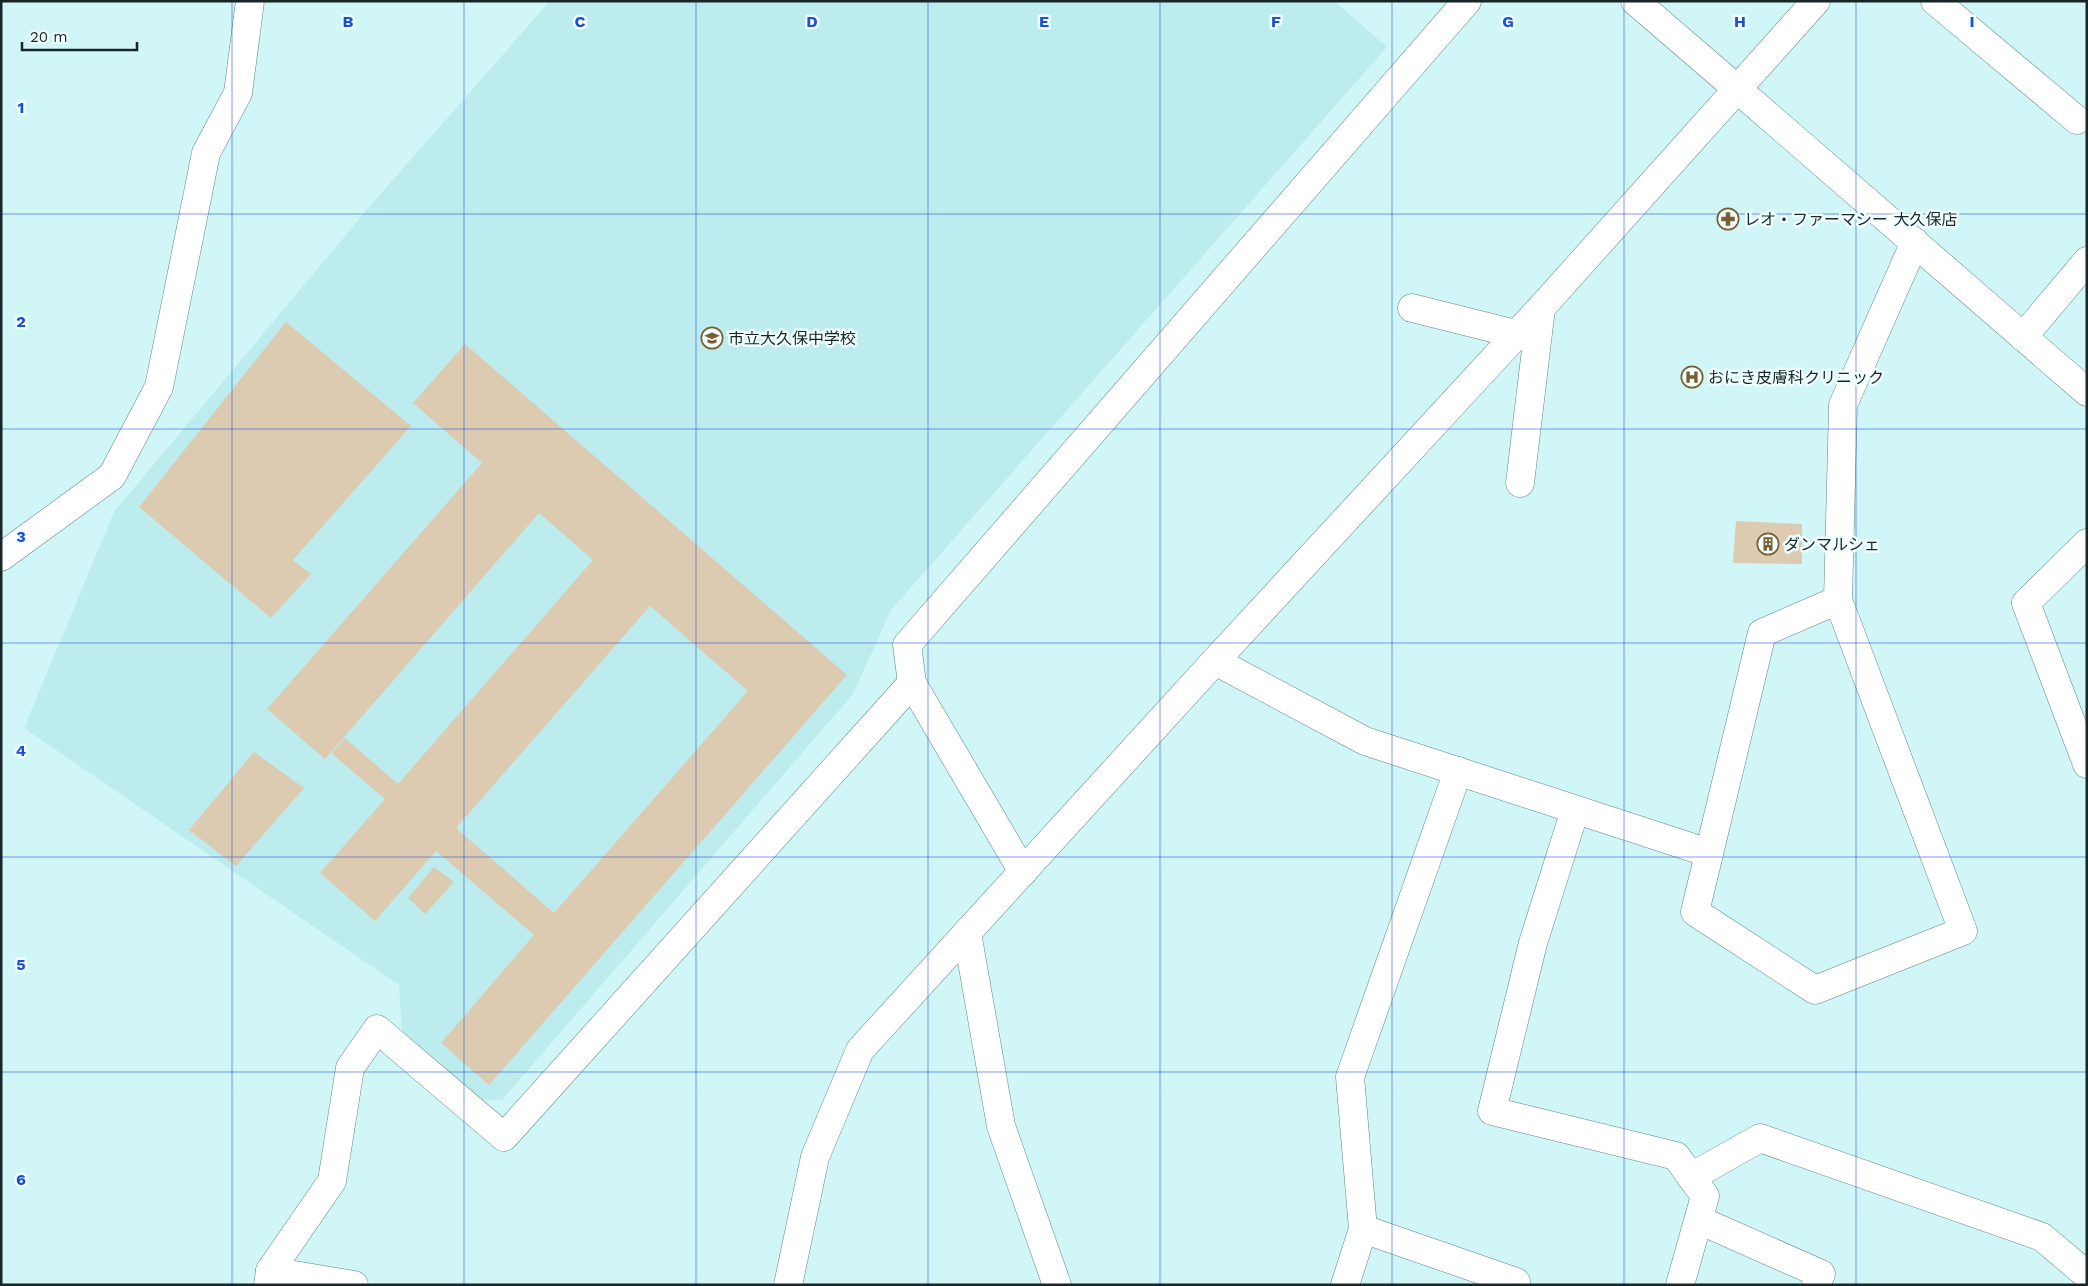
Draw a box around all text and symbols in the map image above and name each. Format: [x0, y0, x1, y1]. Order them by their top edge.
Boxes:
text: B [343, 12, 354, 31]
text: C [575, 12, 586, 31]
text: D [806, 12, 818, 31]
text: E [1039, 12, 1049, 31]
text: F [1271, 12, 1281, 31]
text: G [1502, 12, 1514, 31]
text: H [1734, 12, 1746, 31]
text: I [1969, 12, 1975, 31]
scale bar [22, 20, 138, 52]
text: 20 m [30, 28, 68, 46]
text: 1 [18, 98, 24, 117]
pharmacy icon: レオ・ファーマシー 大久保店 [1716, 207, 1740, 231]
place label: レオ・ファーマシー 大久保店 [1744, 210, 1957, 229]
text: 2 [16, 312, 26, 331]
school or university icon: 市立大久保中学校 [700, 326, 724, 350]
place label: 市立大久保中学校 [728, 329, 856, 348]
hospital icon: おにき皮膚科クリニック [1680, 365, 1704, 389]
place label: おにき皮膚科クリニック [1708, 368, 1884, 387]
text: 3 [16, 527, 26, 546]
building icon: ダンマルシェ [1756, 532, 1780, 556]
place label: ダンマルシェ [1784, 535, 1880, 554]
text: 4 [16, 741, 26, 760]
text: 5 [16, 955, 26, 974]
text: 6 [16, 1170, 26, 1189]

